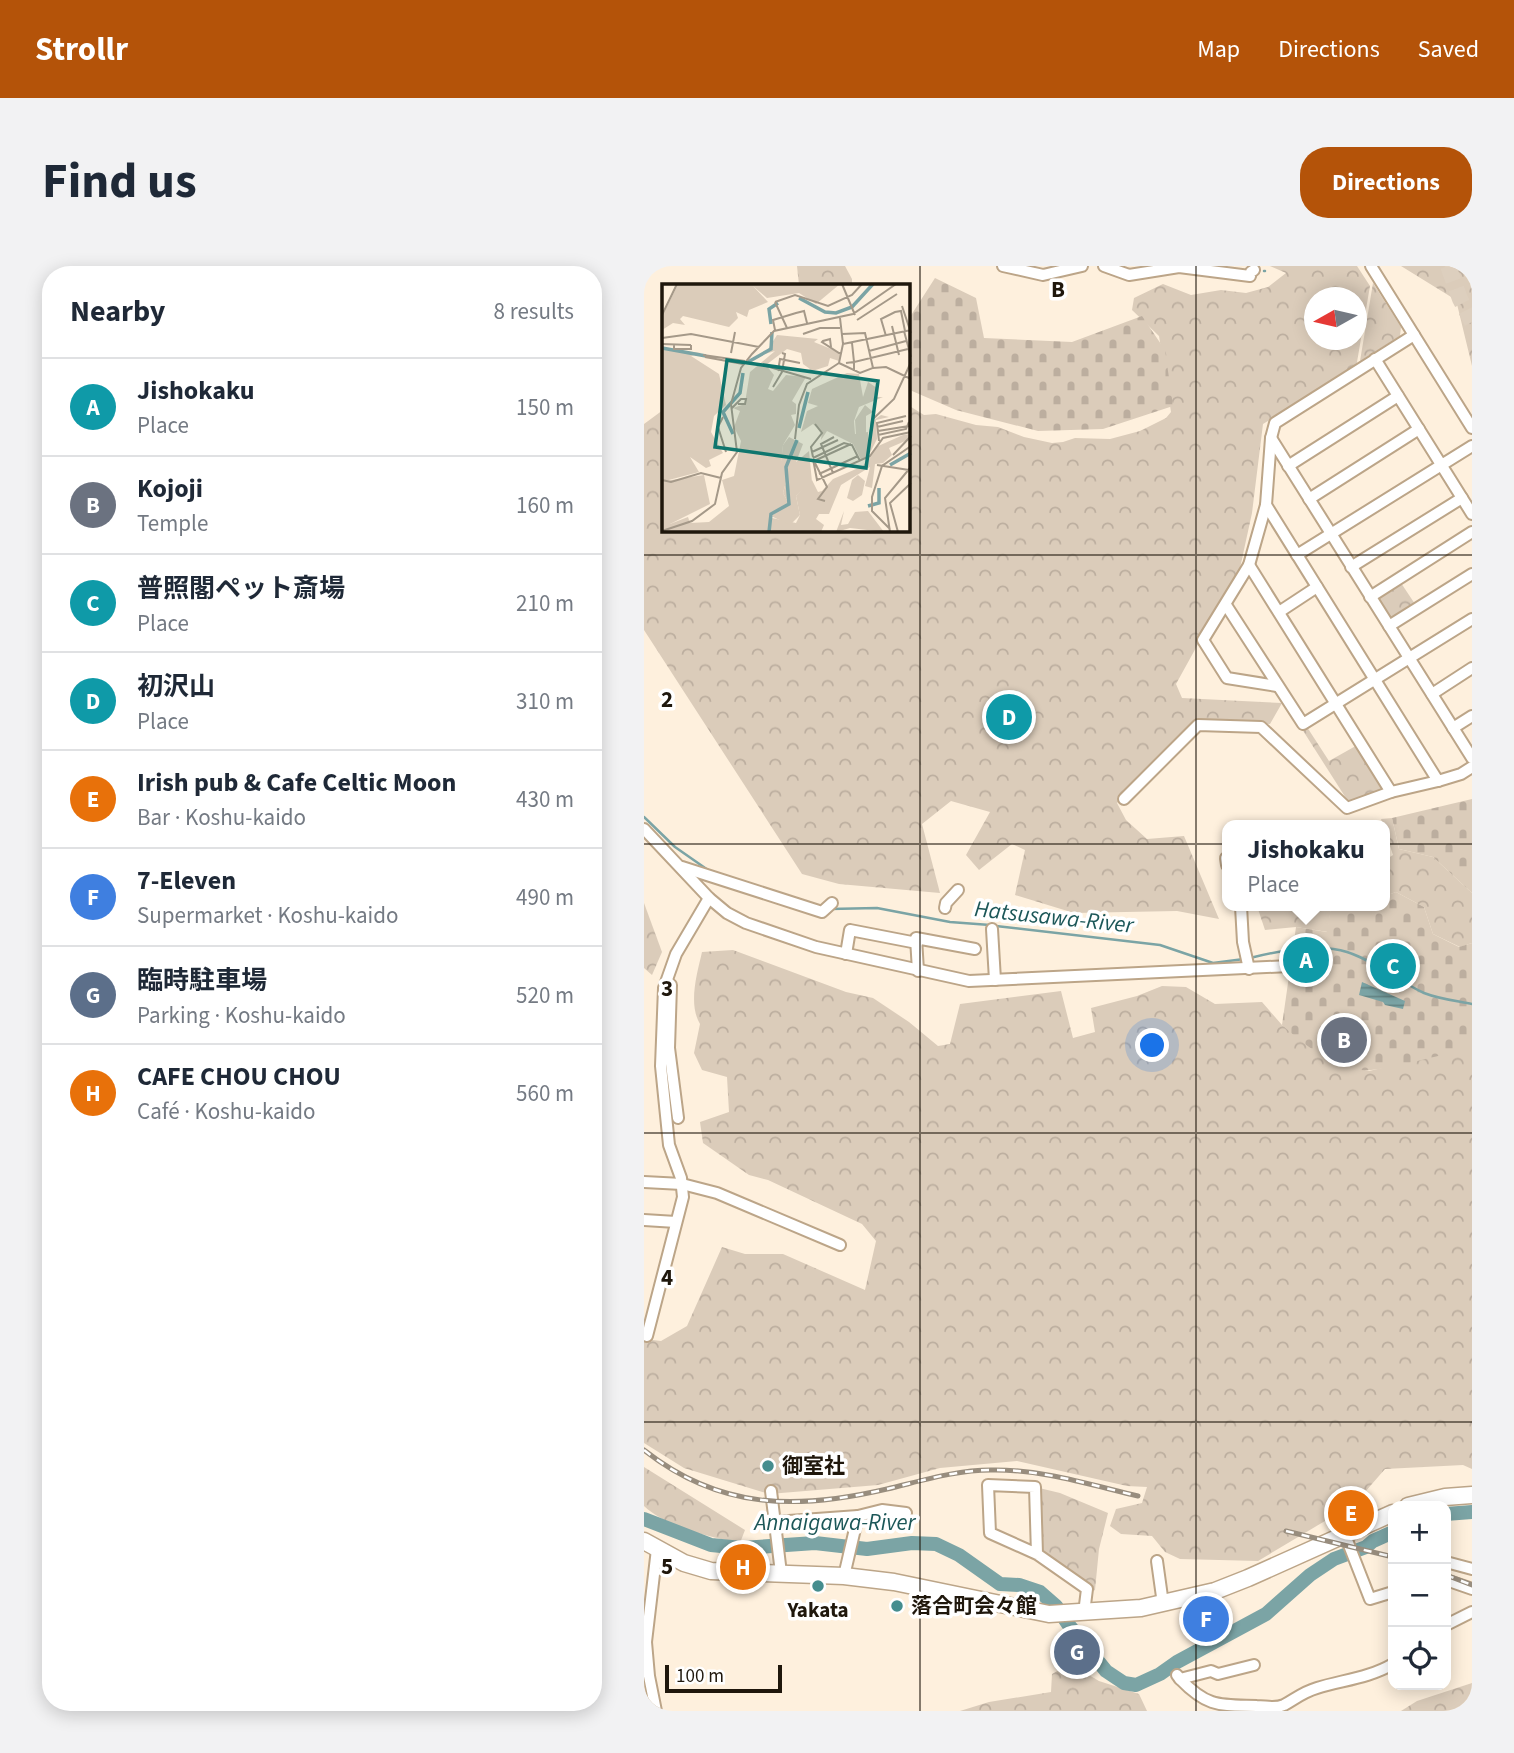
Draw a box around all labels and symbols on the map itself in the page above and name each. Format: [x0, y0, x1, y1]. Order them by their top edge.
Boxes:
text: B [1051, 273, 1065, 306]
inset map [662, 284, 910, 532]
north arrow [1304, 287, 1367, 350]
text: 2 [661, 683, 673, 716]
pin: D [986, 691, 1032, 743]
water label: Hatsusawa-River [973, 892, 1136, 942]
pin: A [1283, 934, 1329, 986]
pin: C [1370, 940, 1416, 992]
text: 3 [661, 972, 673, 1005]
pin: B [1321, 1014, 1367, 1066]
your location [1135, 1028, 1169, 1062]
text: 4 [661, 1261, 673, 1294]
place label: 御室社 [782, 1451, 845, 1481]
marker: 御室社 [760, 1458, 776, 1474]
pin: E [1328, 1487, 1374, 1539]
water label: Annaigawa-River [753, 1506, 917, 1539]
pin: H [720, 1541, 766, 1593]
text: 5 [661, 1550, 673, 1583]
marker: Yakata [810, 1578, 826, 1594]
place label: 落合町会々館 [911, 1591, 1037, 1621]
pin: F [1183, 1593, 1229, 1645]
place label: Yakata [786, 1595, 849, 1625]
marker: 落合町会々館 [889, 1598, 905, 1614]
pin: G [1054, 1626, 1100, 1678]
scale bar [665, 1662, 782, 1694]

